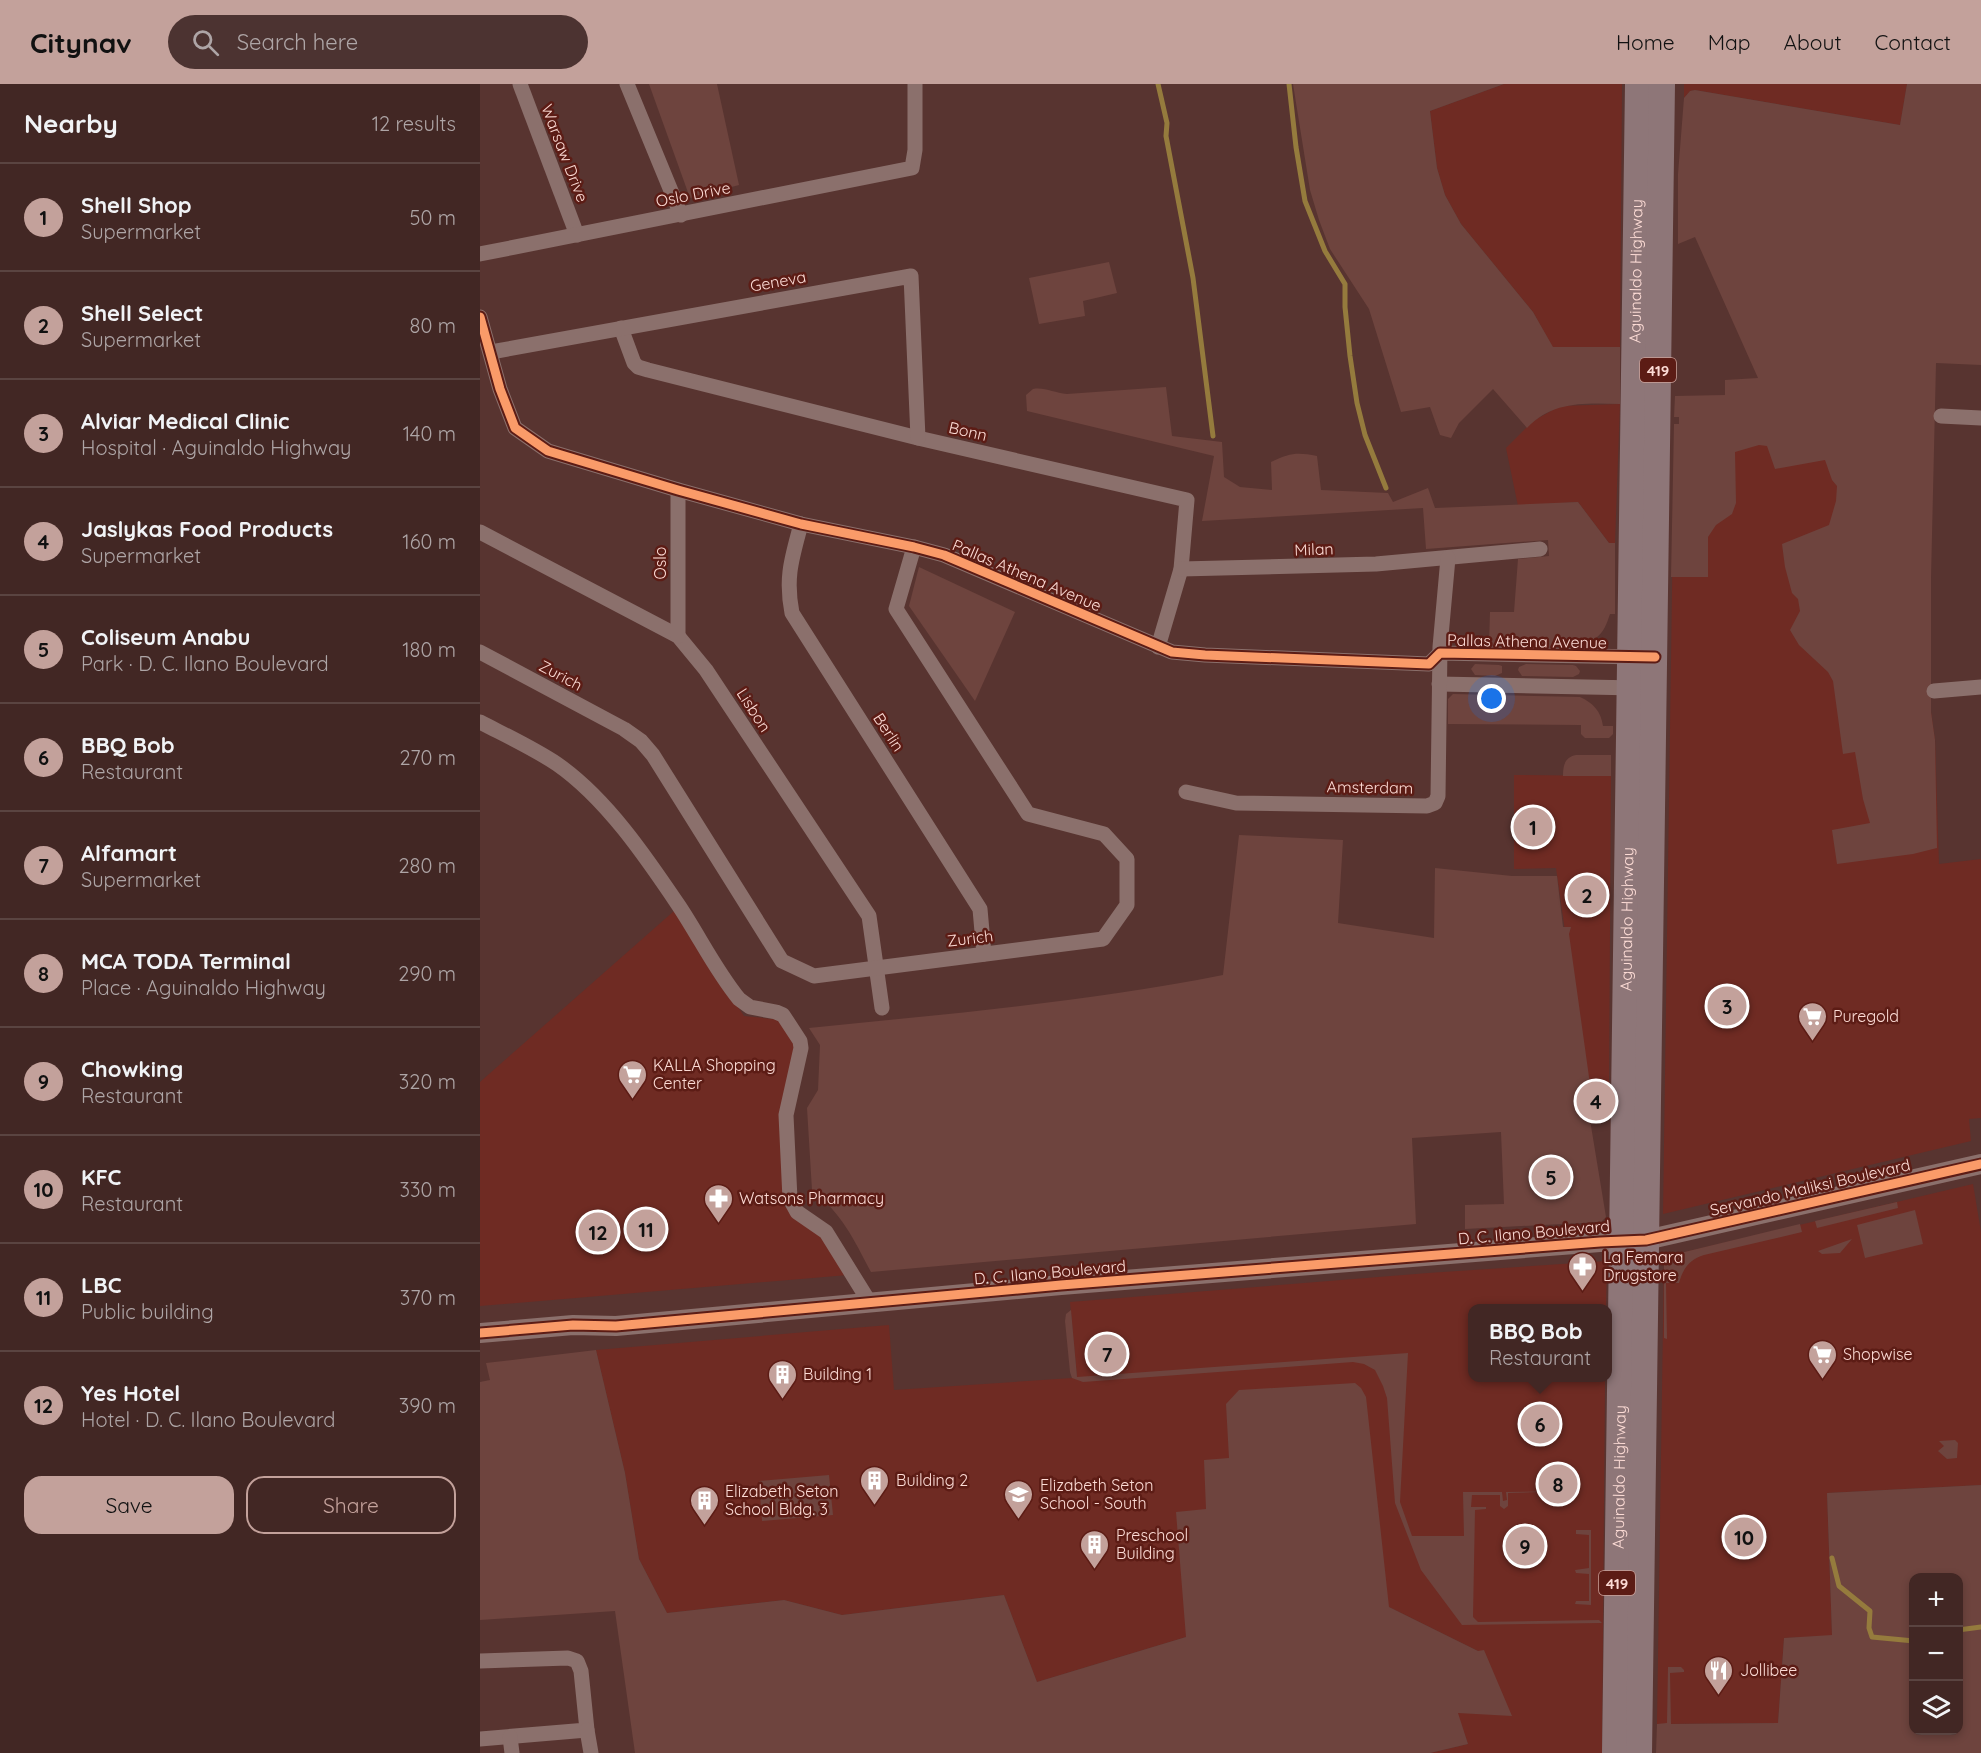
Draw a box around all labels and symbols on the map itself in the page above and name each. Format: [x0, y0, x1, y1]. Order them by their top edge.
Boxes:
street label: Warsaw Drive [537, 101, 593, 205]
street label: Oslo Drive [654, 177, 732, 211]
street label: Aguinaldo Highway [1624, 199, 1646, 343]
street label: Geneva [748, 266, 808, 296]
road number: 419 [1640, 358, 1676, 382]
street label: Bonn [947, 417, 989, 445]
street label: Pallas Athena Avenue [949, 535, 1105, 615]
street label: Milan [1294, 538, 1334, 560]
street label: Oslo [650, 547, 670, 579]
street label: Pallas Athena Avenue [1447, 630, 1607, 652]
street label: Zurich [536, 655, 586, 695]
street label: Lisbon [733, 684, 775, 736]
your location [1477, 684, 1506, 713]
street label: Berlin [869, 709, 909, 755]
street label: Amsterdam [1327, 776, 1413, 798]
pin: 1 [1514, 804, 1552, 850]
street label: Aguinaldo Highway [1616, 847, 1637, 991]
pin: 2 [1568, 872, 1606, 918]
street label: Zurich [946, 925, 994, 951]
pin: 3 [1708, 984, 1746, 1028]
supermarket icon: Puregold [1796, 1000, 1828, 1042]
place label: Puregold [1833, 1006, 1899, 1026]
place label: KALLA Shopping Center [653, 1055, 776, 1093]
supermarket icon: KALLA Shopping Center [616, 1058, 648, 1100]
pin: 4 [1576, 1078, 1616, 1124]
pin: 5 [1532, 1154, 1570, 1200]
street label: Servando Maliksi Boulevard [1708, 1154, 1912, 1220]
pharmacy icon: Watsons Pharmacy [702, 1182, 734, 1224]
place label: Watsons Pharmacy [739, 1188, 884, 1208]
pin: 11 [626, 1206, 666, 1252]
pin: 12 [578, 1210, 618, 1254]
street label: D. C. Ilano Boulevard [1457, 1215, 1611, 1249]
place label: La Femara Drugstore [1603, 1247, 1683, 1285]
pharmacy icon: La Femara Drugstore [1566, 1250, 1598, 1292]
street label: D. C. Ilano Boulevard [973, 1255, 1127, 1289]
pin: 7 [1088, 1332, 1126, 1376]
supermarket icon: Shopwise [1806, 1338, 1838, 1380]
place label: Shopwise [1843, 1344, 1912, 1364]
building icon: Building 1 [766, 1358, 798, 1400]
place label: Building 1 [803, 1364, 872, 1384]
pin: 6 [1520, 1402, 1560, 1446]
street label: Aguinaldo Highway [1608, 1405, 1630, 1549]
pin: 8 [1538, 1462, 1578, 1506]
building icon: Building 2 [859, 1464, 891, 1506]
place label: Building 2 [896, 1470, 968, 1490]
place label: Elizabeth Seton School - South [1040, 1475, 1153, 1513]
school or university icon: Elizabeth Seton School - South [1003, 1478, 1035, 1520]
place label: Elizabeth Seton School Bldg. 3 [725, 1481, 838, 1519]
building icon: Elizabeth Seton School Bldg. 3 [688, 1484, 720, 1526]
pin: 10 [1724, 1514, 1764, 1560]
pin: 9 [1506, 1524, 1544, 1568]
place label: Preschool Building [1116, 1525, 1188, 1563]
building icon: Preschool Building [1079, 1528, 1111, 1570]
road number: 419 [1599, 1571, 1635, 1595]
restaurant icon: Jollibee [1703, 1654, 1735, 1696]
place label: Jollibee [1740, 1660, 1797, 1680]

